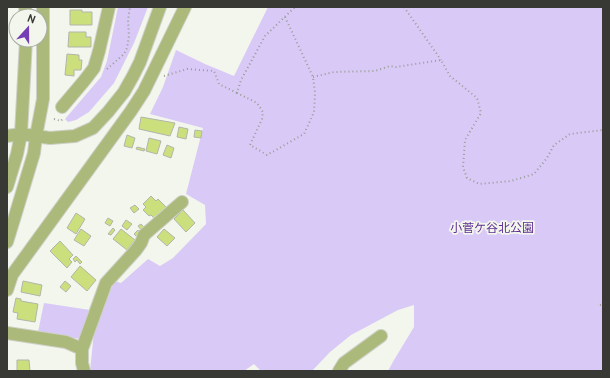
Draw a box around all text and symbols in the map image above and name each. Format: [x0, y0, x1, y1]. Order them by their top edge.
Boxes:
north arrow [8, 8, 48, 48]
text: N [25, 11, 38, 27]
park label: 小菅ケ谷北公園 [450, 220, 534, 235]

